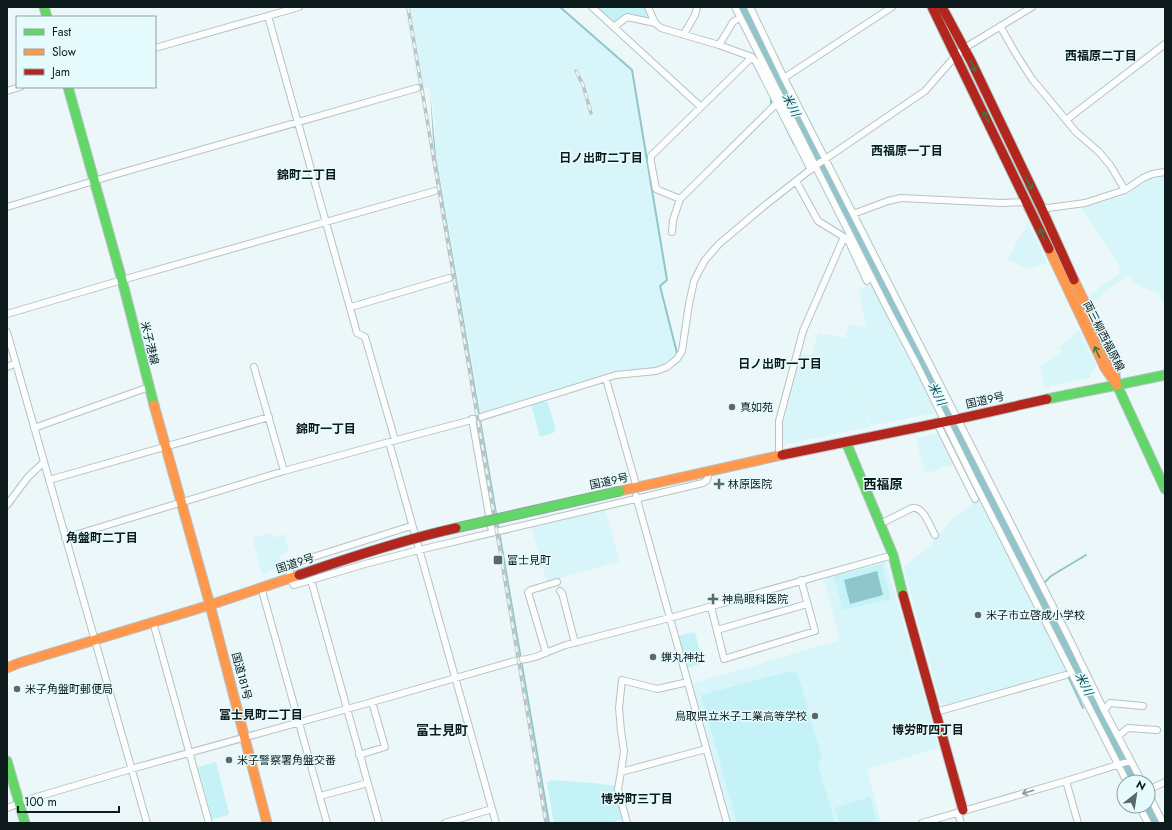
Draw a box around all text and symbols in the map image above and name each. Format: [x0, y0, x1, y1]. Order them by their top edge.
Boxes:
legend [16, 16, 156, 88]
text: Fast [52, 23, 71, 41]
text: Slow [52, 43, 77, 61]
district label: 西福原二丁目 [1065, 47, 1137, 65]
one-way arrow [970, 60, 977, 72]
text: Jam [50, 63, 70, 81]
water label: 米川 [778, 90, 805, 122]
one-way arrow [981, 111, 989, 123]
district label: 西福原一丁目 [871, 142, 943, 160]
district label: 日ノ出町二丁目 [559, 149, 643, 167]
district label: 錦町二丁目 [276, 166, 337, 184]
one-way arrow [1026, 178, 1033, 190]
one-way arrow [1038, 228, 1045, 240]
street label: 両三柳西福原線 [1079, 298, 1129, 374]
street label: 米子港線 [137, 320, 163, 366]
one-way arrow [1093, 346, 1100, 358]
district label: 日ノ出町一丁目 [738, 355, 822, 373]
water label: 米川 [924, 379, 951, 411]
street label: 国道9号 [964, 388, 1006, 412]
place label: 真如苑 [740, 399, 773, 415]
marker: 真如苑 [727, 402, 737, 412]
district label: 錦町一丁目 [295, 420, 356, 438]
street label: 国道9号 [588, 469, 630, 493]
district label: 西福原 [863, 475, 903, 494]
place label: 林原医院 [728, 476, 772, 492]
marker: 林原医院 [713, 478, 725, 490]
district label: 角盤町二丁目 [66, 529, 138, 547]
street label: 国道9号 [274, 549, 316, 577]
place label: 富士見町 [507, 552, 551, 568]
marker: 富士見町 [492, 554, 504, 566]
place label: 神鳥眼科医院 [722, 591, 788, 607]
marker: 神鳥眼科医院 [707, 593, 719, 605]
place label: 米子市立啓成小学校 [986, 607, 1085, 623]
marker: 米子市立啓成小学校 [973, 610, 983, 620]
place label: 蝉丸神社 [661, 649, 705, 665]
street label: 国道181号 [228, 650, 256, 702]
marker: 蝉丸神社 [648, 652, 658, 662]
water label: 米川 [1071, 669, 1098, 701]
place label: 米子角盤町郵便局 [25, 681, 113, 697]
marker: 米子角盤町郵便局 [12, 684, 22, 694]
district label: 冨士見町二丁目 [219, 706, 303, 724]
place label: 鳥取県立米子工業高等学校 [675, 708, 807, 724]
marker: 鳥取県立米子工業高等学校 [810, 711, 820, 721]
district label: 冨士見町 [416, 721, 468, 740]
district label: 博労町四丁目 [892, 721, 964, 739]
place label: 米子警察署角盤交番 [237, 752, 336, 768]
marker: 米子警察署角盤交番 [224, 755, 234, 765]
north arrow [1116, 774, 1156, 814]
text: N [1133, 776, 1149, 794]
scale bar [18, 788, 119, 814]
one-way arrow [1022, 789, 1035, 796]
district label: 博労町三丁目 [601, 790, 673, 808]
text: 100 m [24, 793, 57, 811]

